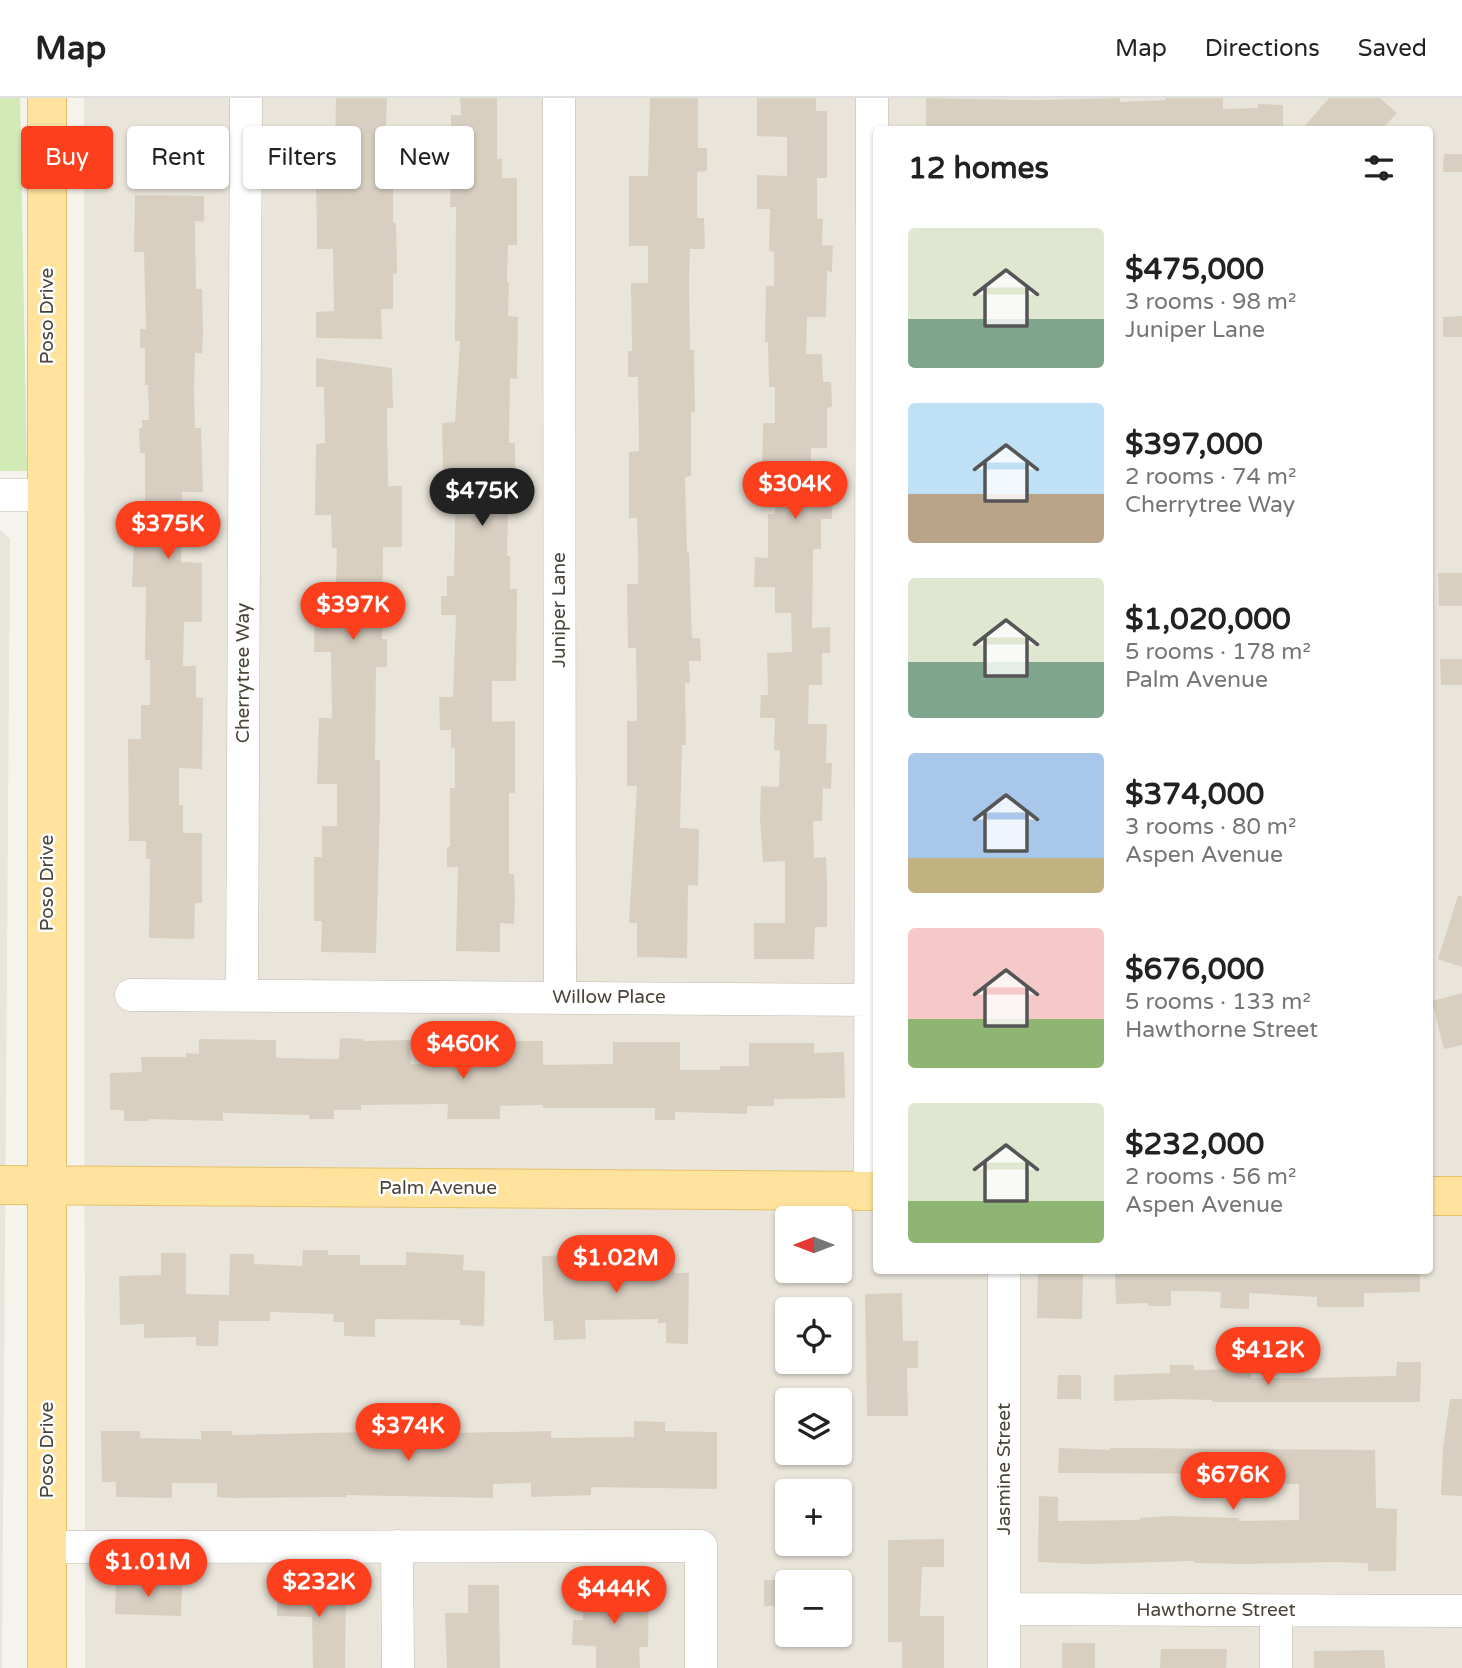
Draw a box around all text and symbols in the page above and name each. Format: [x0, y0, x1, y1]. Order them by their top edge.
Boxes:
text: Map [35, 29, 106, 68]
text: Map [1115, 34, 1167, 63]
text: Directions [1205, 34, 1320, 63]
text: Saved [1358, 34, 1427, 63]
chip: Buy [21, 126, 113, 189]
chip: Rent [127, 126, 229, 189]
chip: Filters [243, 126, 361, 189]
chip: New [375, 126, 474, 189]
icon: filters [1360, 149, 1398, 187]
text: 12 homes [908, 150, 1049, 187]
text: $475,000 [1125, 251, 1264, 288]
icon: home [964, 256, 1048, 340]
street label: Poso Drive [36, 268, 58, 364]
text: 3 rooms · 98 m² [1125, 288, 1296, 316]
text: Juniper Lane [1125, 316, 1265, 344]
text: $397,000 [1125, 426, 1263, 463]
icon: home [964, 431, 1048, 515]
pin: $304K [746, 462, 844, 521]
text: 2 rooms · 74 m² [1125, 463, 1296, 491]
pin: $475K [433, 468, 531, 528]
text: $304K [759, 470, 831, 498]
text: $475K [446, 477, 518, 505]
text: Cherrytree Way [1125, 491, 1295, 519]
pin: $375K [119, 502, 217, 561]
text: $375K [132, 510, 204, 538]
street label: Juniper Lane [548, 552, 570, 668]
pin: $397K [304, 582, 402, 642]
text: $397K [317, 591, 389, 619]
text: $1,020,000 [1125, 601, 1291, 638]
street label: Cherrytree Way [232, 603, 254, 743]
icon: home [964, 606, 1048, 690]
text: 5 rooms · 178 m² [1125, 638, 1311, 666]
text: Palm Avenue [1125, 666, 1268, 694]
text: $374,000 [1125, 776, 1264, 813]
icon: home [964, 781, 1048, 865]
text: 3 rooms · 80 m² [1125, 813, 1296, 841]
street label: Poso Drive [36, 835, 58, 931]
text: Aspen Avenue [1125, 841, 1283, 869]
text: $676,000 [1125, 951, 1264, 988]
icon: home [964, 956, 1048, 1040]
street label: Willow Place [552, 986, 666, 1008]
text: 5 rooms · 133 m² [1125, 988, 1311, 1016]
text: Hawthorne Street [1125, 1016, 1318, 1044]
pin: $460K [414, 1021, 512, 1081]
text: $460K [427, 1030, 499, 1058]
text: $232,000 [1125, 1126, 1264, 1163]
icon: home [964, 1131, 1048, 1215]
text: 2 rooms · 56 m² [1125, 1163, 1296, 1191]
street label: Palm Avenue [379, 1177, 497, 1199]
text: Aspen Avenue [1125, 1191, 1283, 1219]
north arrow [775, 1206, 852, 1283]
map controls [775, 1206, 852, 1647]
pin: $1.02M [559, 1236, 673, 1295]
text: $1.02M [573, 1244, 659, 1272]
button: locate [775, 1297, 852, 1374]
pin: $412K [1219, 1328, 1317, 1387]
text: $412K [1232, 1336, 1304, 1364]
button: layers [775, 1388, 852, 1465]
street label: Poso Drive [36, 1402, 58, 1498]
street label: Jasmine Street [993, 1403, 1015, 1535]
pin: $374K [359, 1404, 457, 1463]
text: $374K [372, 1412, 444, 1440]
pin: $676K [1184, 1452, 1282, 1512]
text: $676K [1197, 1461, 1269, 1489]
button: + [775, 1479, 852, 1556]
pin: $1.01M [91, 1540, 205, 1599]
text: $1.01M [105, 1548, 191, 1576]
pin: $232K [270, 1560, 368, 1619]
pin: $444K [565, 1566, 663, 1626]
text: $232K [283, 1568, 355, 1596]
button: − [775, 1570, 852, 1647]
text: $444K [578, 1575, 650, 1603]
street label: Hawthorne Street [1136, 1599, 1296, 1621]

